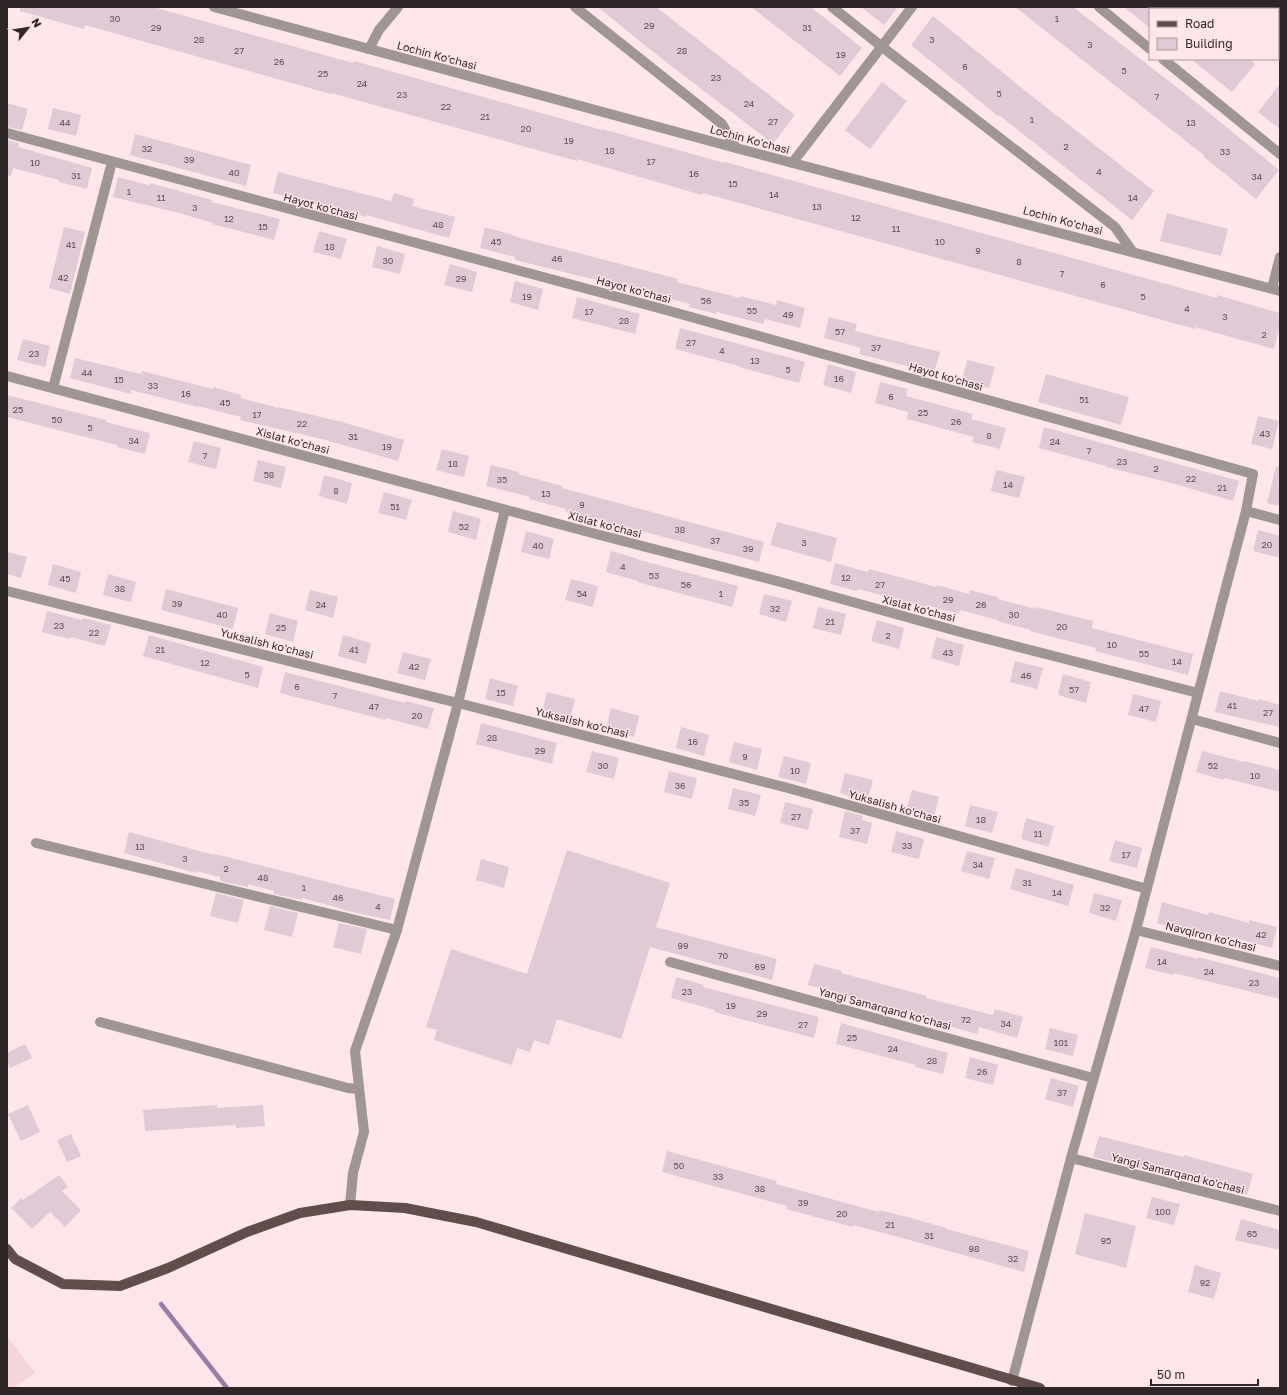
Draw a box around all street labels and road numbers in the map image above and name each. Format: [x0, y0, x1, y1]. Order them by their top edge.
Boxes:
street label: Lochin Ko'chasi [396, 38, 478, 72]
street label: Lochin Ko'chasi [709, 122, 791, 156]
street label: Hayot ko'chasi [282, 190, 360, 222]
street label: Lochin Ko'chasi [1022, 203, 1104, 237]
street label: Hayot ko'chasi [595, 273, 673, 305]
street label: Hayot ko'chasi [907, 359, 985, 393]
street label: Xislat ko'chasi [255, 424, 331, 456]
street label: Xislat ko'chasi [567, 508, 643, 540]
street label: Xislat ko'chasi [881, 592, 957, 624]
street label: Yuksalish ko'chasi [219, 625, 315, 661]
street label: Yuksalish ko'chasi [534, 704, 630, 740]
street label: Yuksalish ko'chasi [847, 787, 943, 825]
street label: Navqiron ko'chasi [1164, 918, 1258, 954]
street label: Yangi Samarqand ko'chasi [817, 984, 953, 1032]
street label: Yangi Samarqand ko'chasi [1110, 1150, 1246, 1196]

